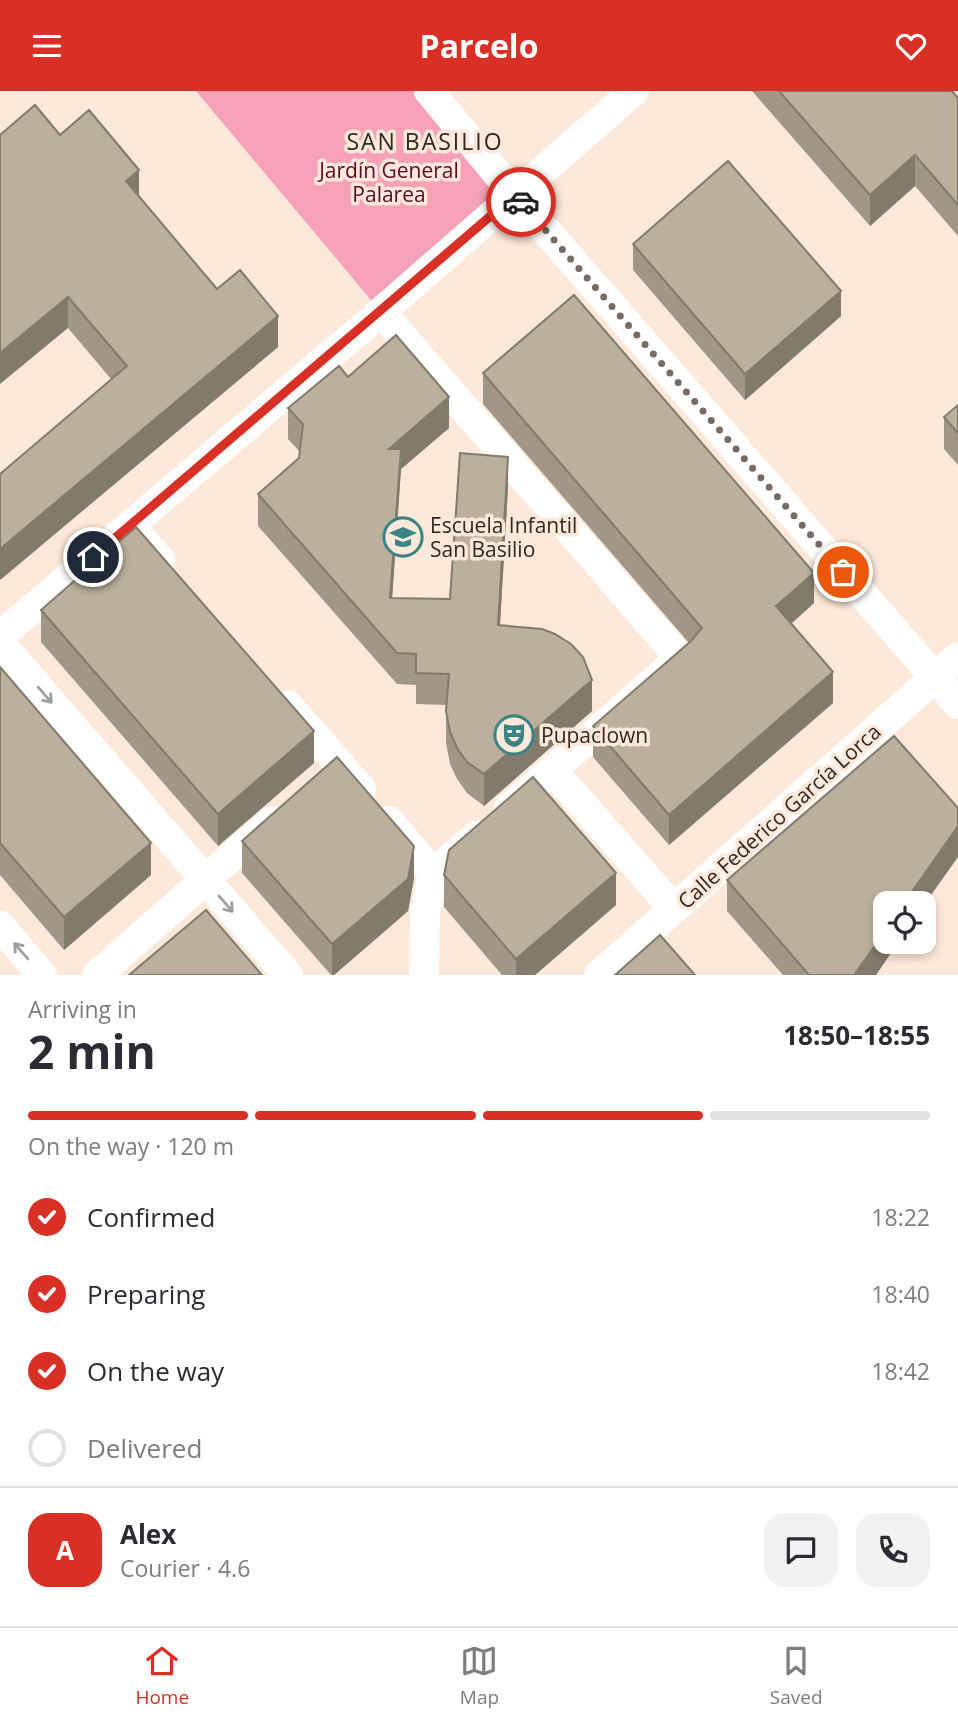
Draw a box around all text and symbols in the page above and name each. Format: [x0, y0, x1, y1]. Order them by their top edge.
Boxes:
text: Parcelo [420, 24, 538, 67]
icon: menu [28, 27, 66, 65]
icon: heart [892, 27, 930, 65]
district label: SAN BASILIO [346, 125, 504, 157]
park label: Jardín General Palarea [317, 156, 459, 208]
courier [486, 167, 556, 237]
icon: car [502, 183, 540, 221]
place label: Escuela Infantil San Basilio [430, 511, 577, 563]
school or university icon: Escuela Infantil San Basilio [382, 516, 424, 558]
pin [63, 527, 123, 587]
icon: home [74, 538, 112, 576]
pin [813, 542, 873, 602]
icon: bag [824, 553, 862, 591]
one-way arrow [37, 686, 53, 704]
theatre icon: Pupaclown [493, 714, 535, 756]
street label: Calle Federico García Lorca [672, 717, 886, 915]
place label: Pupaclown [541, 721, 648, 749]
map controls [873, 891, 936, 954]
button: locate [873, 891, 936, 954]
one-way arrow [218, 895, 234, 913]
one-way arrow [13, 942, 29, 960]
text: Arriving in [28, 993, 137, 1025]
text: 18:50–18:55 [783, 1017, 930, 1053]
text: 2 min [28, 1020, 156, 1082]
text: On the way · 120 m [28, 1130, 234, 1162]
icon: check [28, 1198, 66, 1236]
text: Confirmed [87, 1199, 215, 1235]
text: 18:22 [871, 1201, 930, 1233]
icon: check [28, 1275, 66, 1313]
text: Preparing [87, 1276, 205, 1312]
text: 18:40 [871, 1278, 930, 1310]
icon: check [28, 1352, 66, 1390]
text: On the way [87, 1353, 224, 1389]
text: 18:42 [871, 1355, 930, 1387]
text: Delivered [87, 1430, 202, 1466]
button: chat [764, 1513, 838, 1587]
button: phone [856, 1513, 930, 1587]
text: Alex [120, 1516, 176, 1552]
text: A [56, 1532, 74, 1568]
text: Courier · 4.6 [120, 1552, 250, 1584]
tab: Home [135, 1642, 189, 1710]
tab: Map [460, 1642, 499, 1710]
tab: Saved [770, 1642, 823, 1710]

